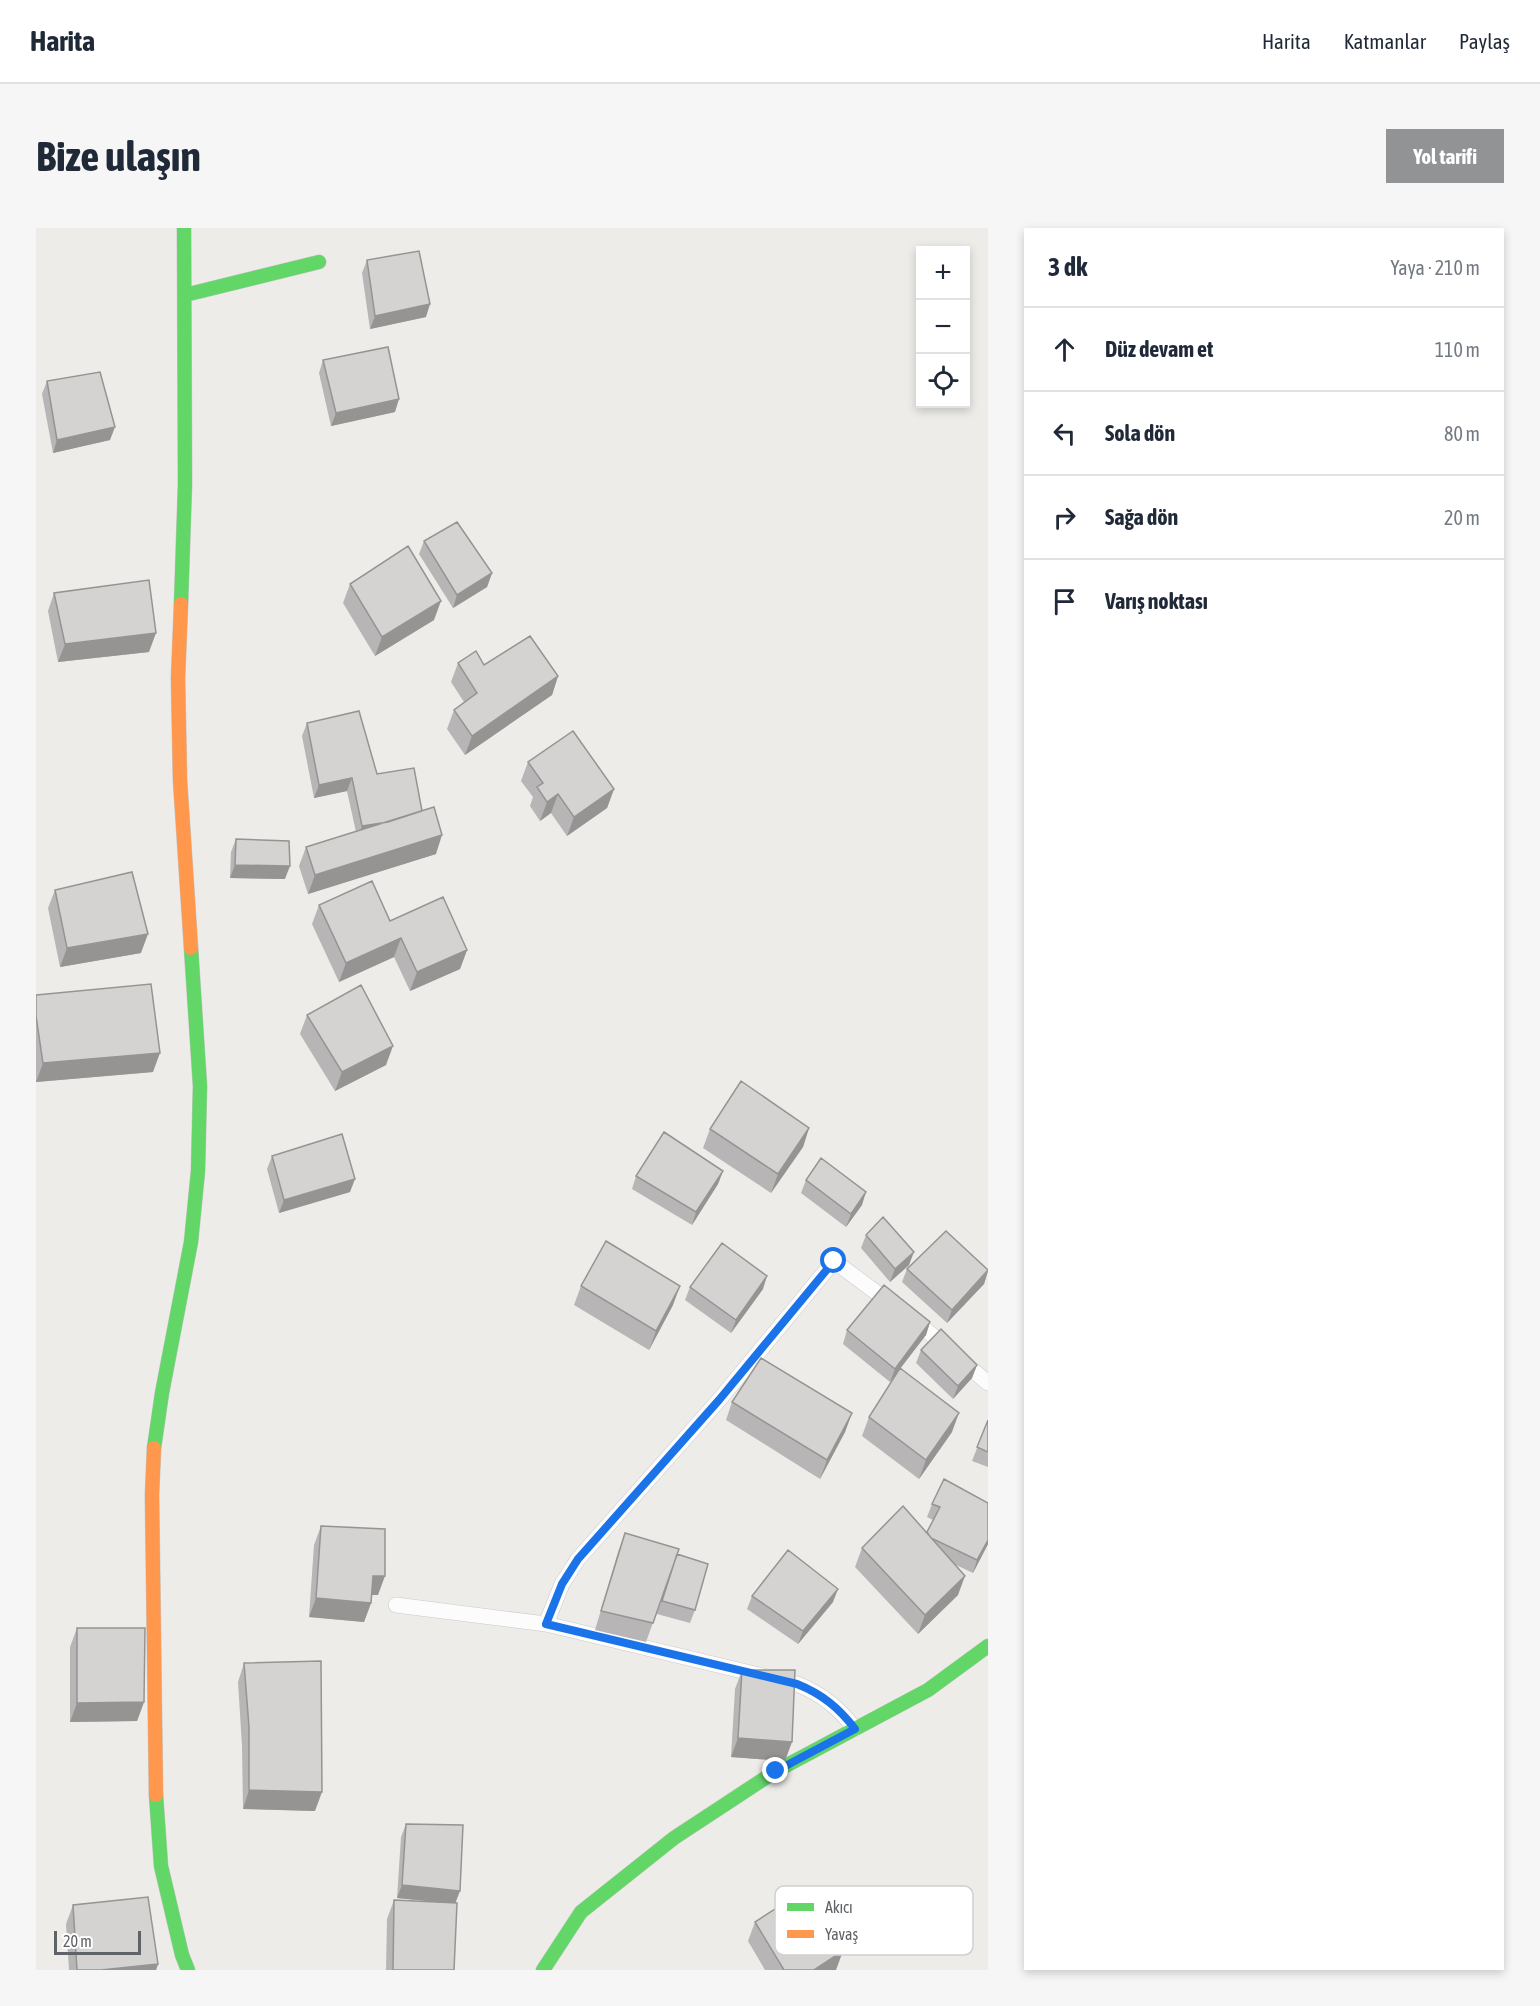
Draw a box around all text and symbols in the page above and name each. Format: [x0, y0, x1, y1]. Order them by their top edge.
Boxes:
text: Harita [30, 25, 95, 57]
text: Harita [1262, 29, 1311, 53]
text: Katmanlar [1344, 29, 1426, 53]
text: Paylaş [1459, 29, 1510, 53]
button: Yol tarifi [1386, 129, 1504, 183]
text: Bize ulaşın [36, 132, 201, 180]
map controls [916, 246, 970, 408]
button: + [916, 246, 970, 300]
text: 3 dk [1048, 252, 1088, 282]
text: Yaya · 210 m [1391, 256, 1480, 279]
button: − [916, 300, 970, 354]
icon: ahead [1048, 333, 1081, 366]
text: Düz devam et [1105, 336, 1213, 362]
text: 110 m [1435, 338, 1480, 361]
button: locate [916, 354, 970, 408]
icon: left [1048, 417, 1081, 450]
text: Sola dön [1105, 420, 1175, 446]
text: 80 m [1444, 422, 1480, 445]
icon: right [1048, 501, 1081, 534]
text: Sağa dön [1105, 504, 1178, 530]
text: 20 m [1444, 506, 1480, 529]
icon: arrive [1048, 585, 1081, 618]
text: Varış noktası [1105, 588, 1208, 614]
route start [820, 1247, 846, 1273]
route end [762, 1757, 788, 1783]
legend [775, 1886, 973, 1955]
text: Akıcı [825, 1898, 853, 1916]
text: Yavaş [825, 1925, 858, 1944]
scale bar [54, 1928, 141, 1956]
text: 20 m [63, 1932, 92, 1950]

